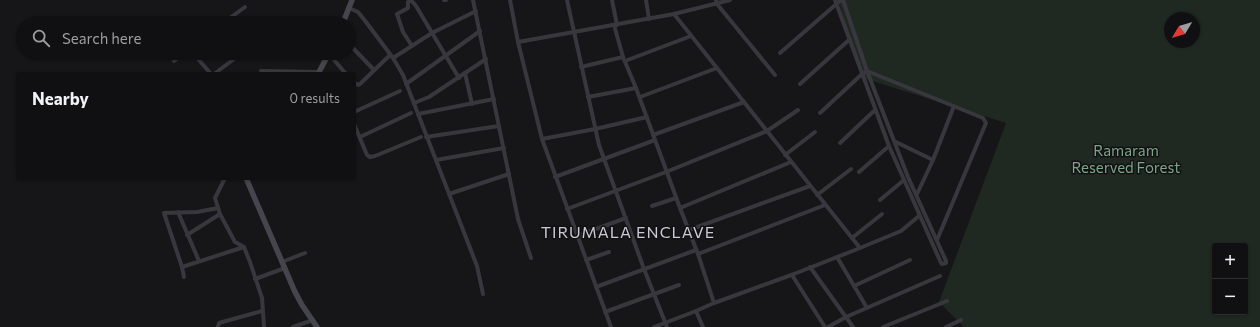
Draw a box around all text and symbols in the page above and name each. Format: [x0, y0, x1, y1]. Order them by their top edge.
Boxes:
north arrow [1164, 12, 1200, 48]
search box [16, 16, 356, 60]
icon: search [30, 27, 52, 49]
text: Search here [62, 29, 141, 47]
text: Nearby [32, 88, 89, 109]
text: 0 results [289, 90, 340, 106]
park label: Ramaram Reserved Forest [1072, 141, 1180, 176]
district label: TIRUMALA ENCLAVE [541, 222, 715, 241]
map controls [1212, 243, 1248, 315]
button: + [1212, 243, 1248, 279]
button: − [1212, 279, 1248, 315]

